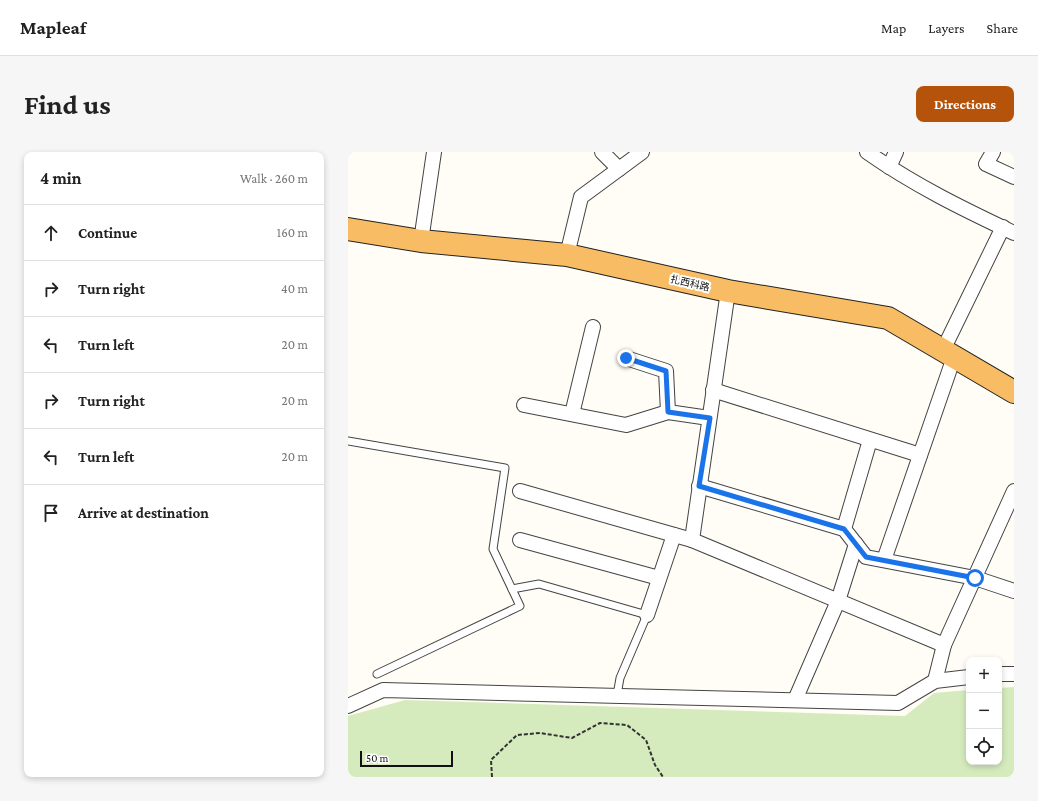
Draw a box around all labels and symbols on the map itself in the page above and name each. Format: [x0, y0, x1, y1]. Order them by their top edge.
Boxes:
street label: 扎西科路 [669, 273, 711, 293]
route end [617, 349, 635, 367]
route start [966, 569, 984, 587]
scale bar [360, 749, 453, 768]

